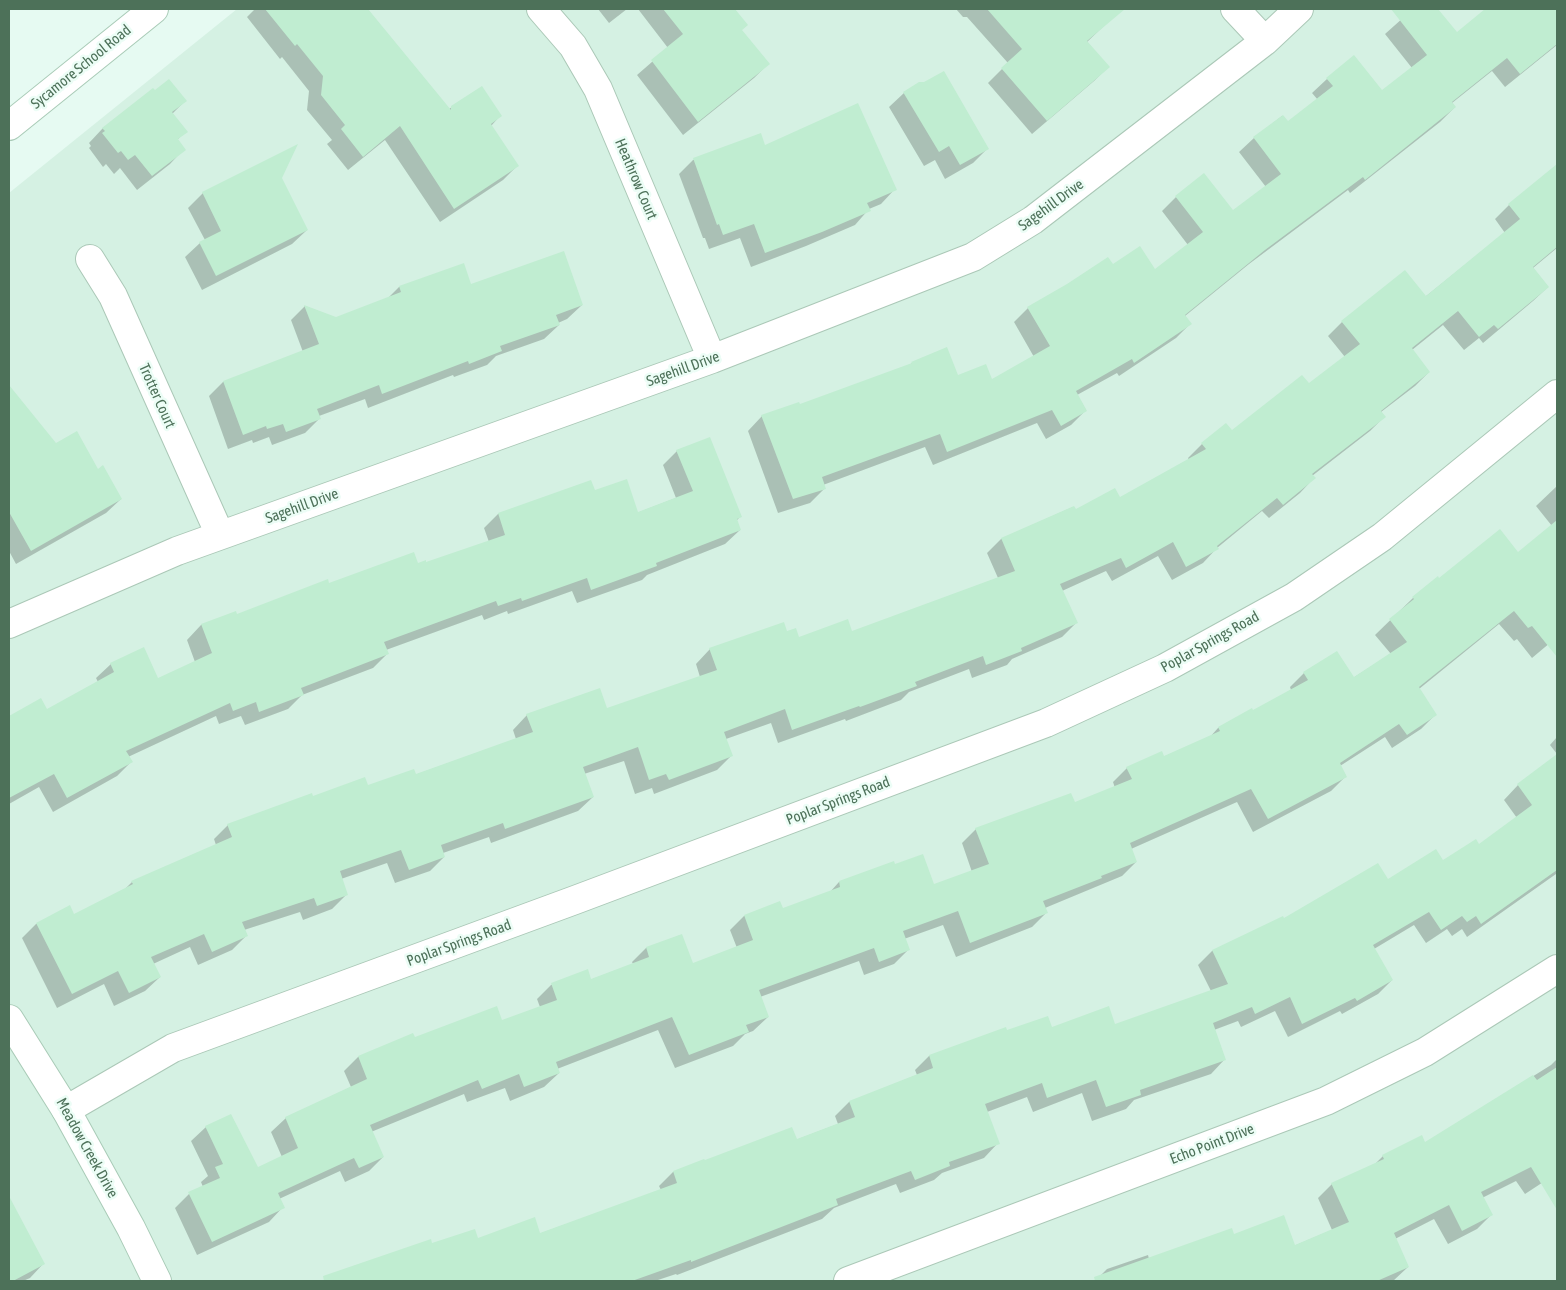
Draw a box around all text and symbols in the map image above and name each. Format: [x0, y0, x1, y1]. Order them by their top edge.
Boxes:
street label: Sycamore School Road [27, 21, 135, 113]
street label: Heathrow Court [611, 136, 661, 222]
street label: Sagehill Drive [1015, 175, 1087, 235]
street label: Sagehill Drive [644, 348, 722, 390]
street label: Trotter Court [135, 361, 179, 431]
street label: Sagehill Drive [263, 485, 341, 527]
street label: Poplar Springs Road [1158, 608, 1262, 676]
street label: Poplar Springs Road [784, 773, 892, 829]
street label: Poplar Springs Road [404, 916, 514, 970]
street label: Meadow Creek Drive [52, 1095, 122, 1201]
street label: Echo Point Drive [1167, 1120, 1257, 1168]

